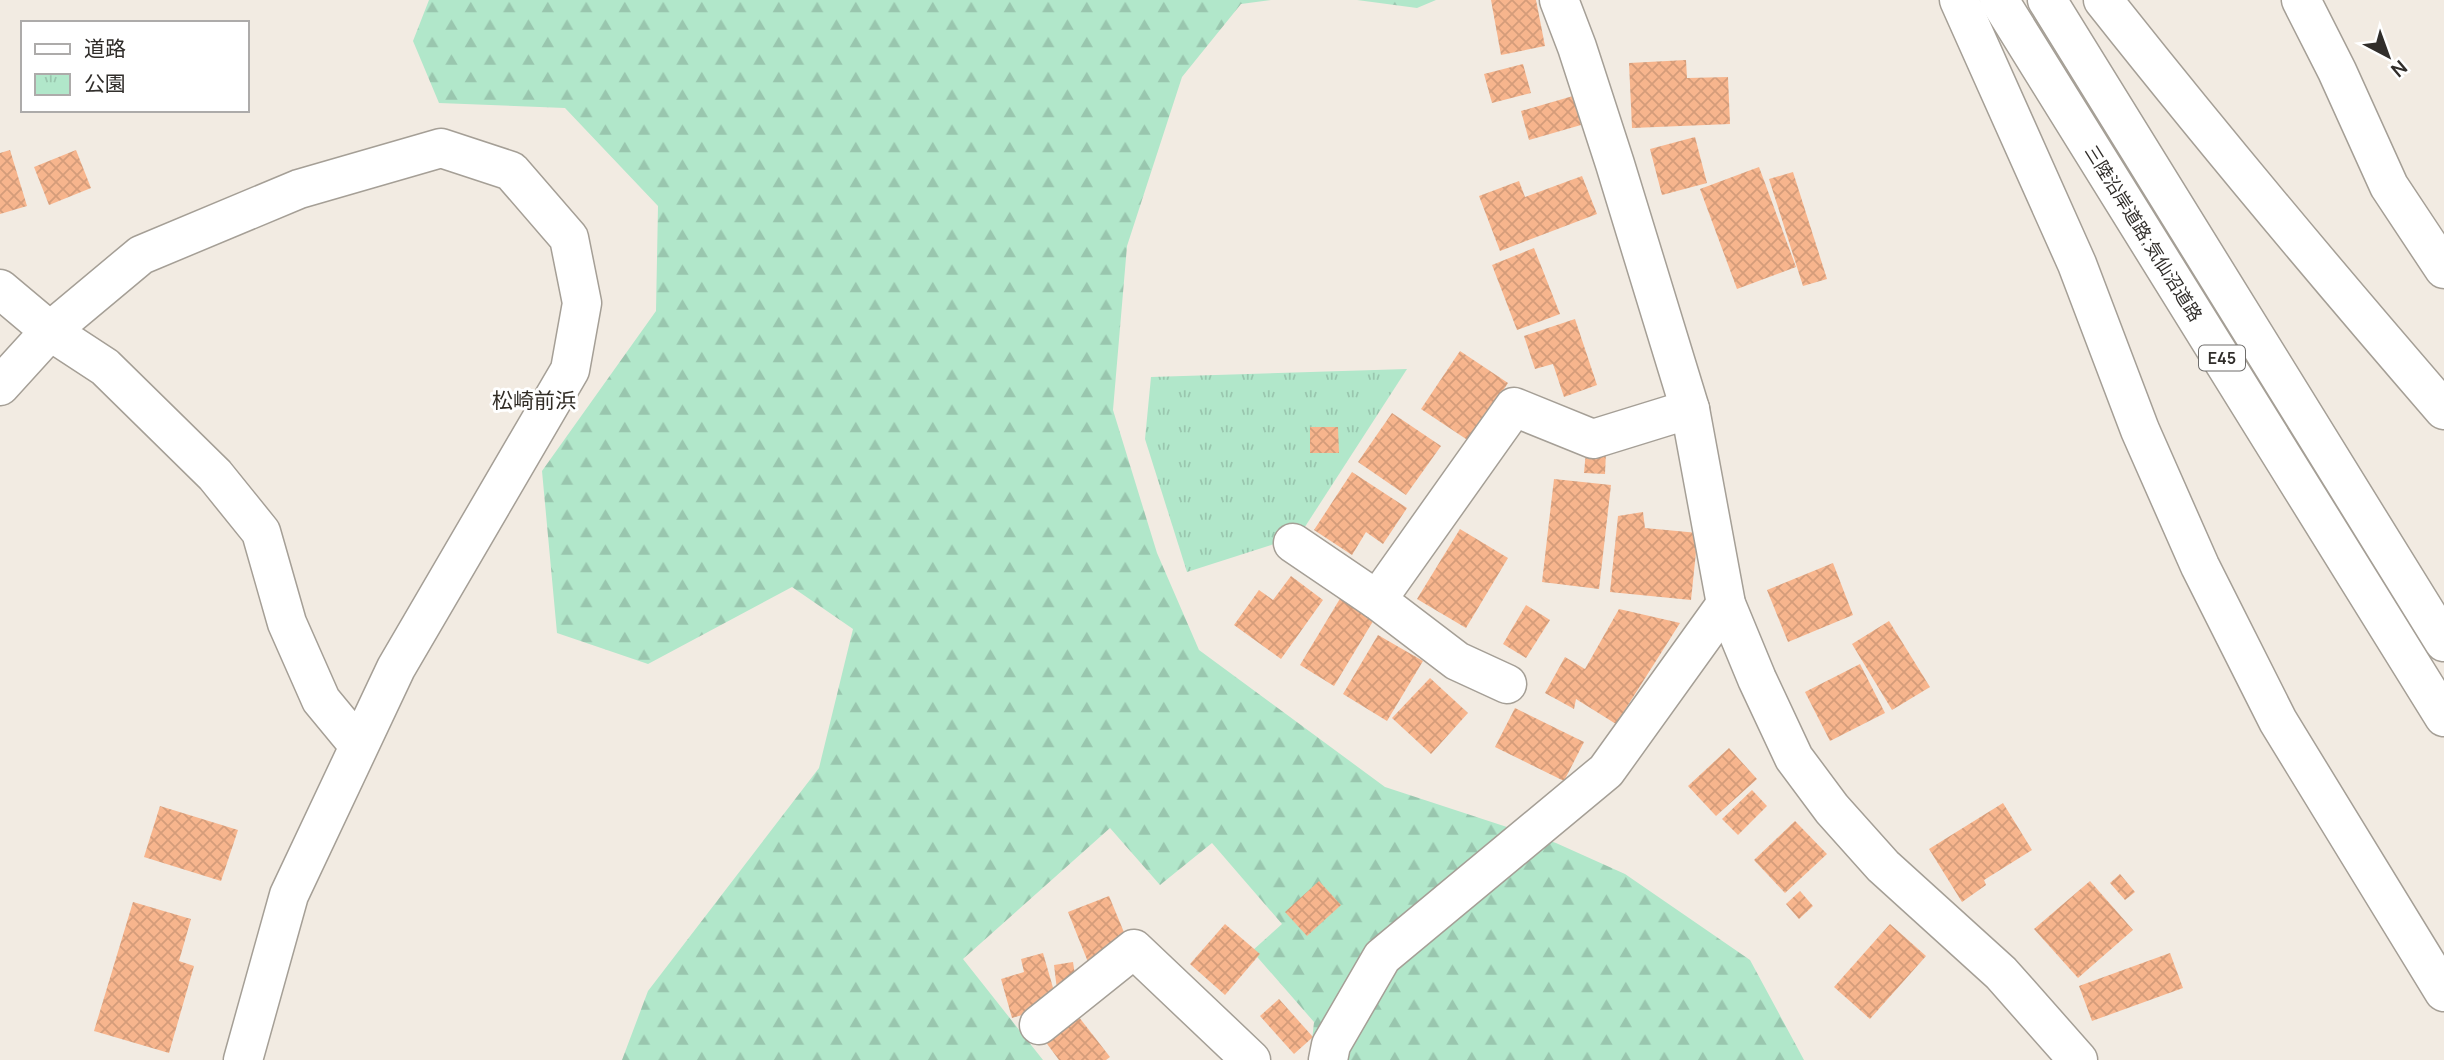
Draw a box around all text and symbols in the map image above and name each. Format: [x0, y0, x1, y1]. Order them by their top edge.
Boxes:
legend [21, 21, 248, 112]
north arrow [2353, 21, 2423, 91]
text: 道路 [84, 34, 126, 62]
text: N [2385, 55, 2413, 83]
text: 公園 [84, 69, 126, 97]
street label: 三陸沿岸道路;気仙沼道路 [2080, 140, 2208, 326]
road number: E45 [2199, 346, 2245, 370]
district label: 松崎前浜 [492, 386, 576, 414]

